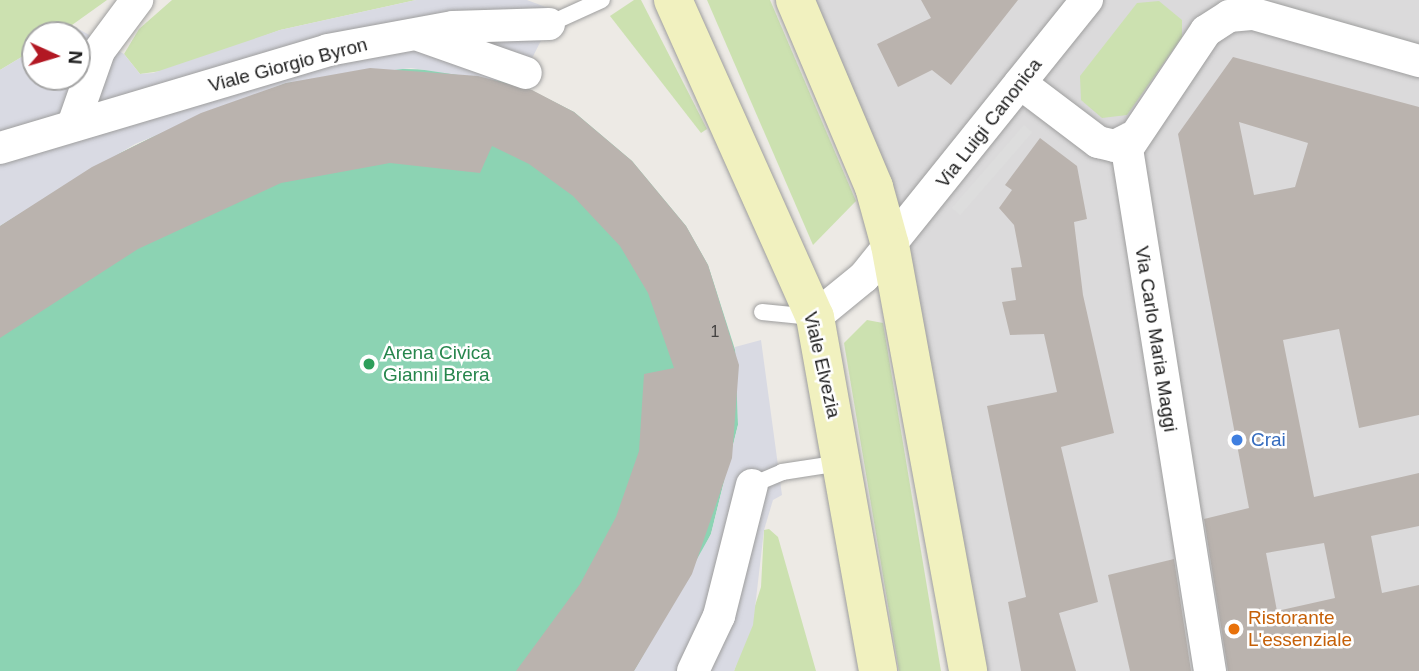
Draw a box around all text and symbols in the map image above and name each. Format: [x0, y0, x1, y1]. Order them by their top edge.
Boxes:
north arrow [21, 21, 91, 91]
street label: Viale Giorgio Byron [206, 33, 370, 97]
text: N [64, 50, 86, 65]
street label: Via Luigi Canonica [931, 54, 1047, 192]
street label: Via Carlo Maria Maggi [1130, 245, 1182, 433]
street label: Viale Elvezia [799, 310, 845, 420]
house number: 1 [711, 322, 719, 342]
place label: Arena Civica Gianni Brera [383, 342, 491, 386]
marker: Arena Civica Gianni Brera [361, 356, 377, 372]
place label: Crai [1251, 429, 1286, 451]
marker: Crai [1229, 432, 1245, 448]
place label: Ristorante L'essenziale [1248, 607, 1352, 651]
marker: Ristorante L'essenziale [1226, 621, 1242, 637]

